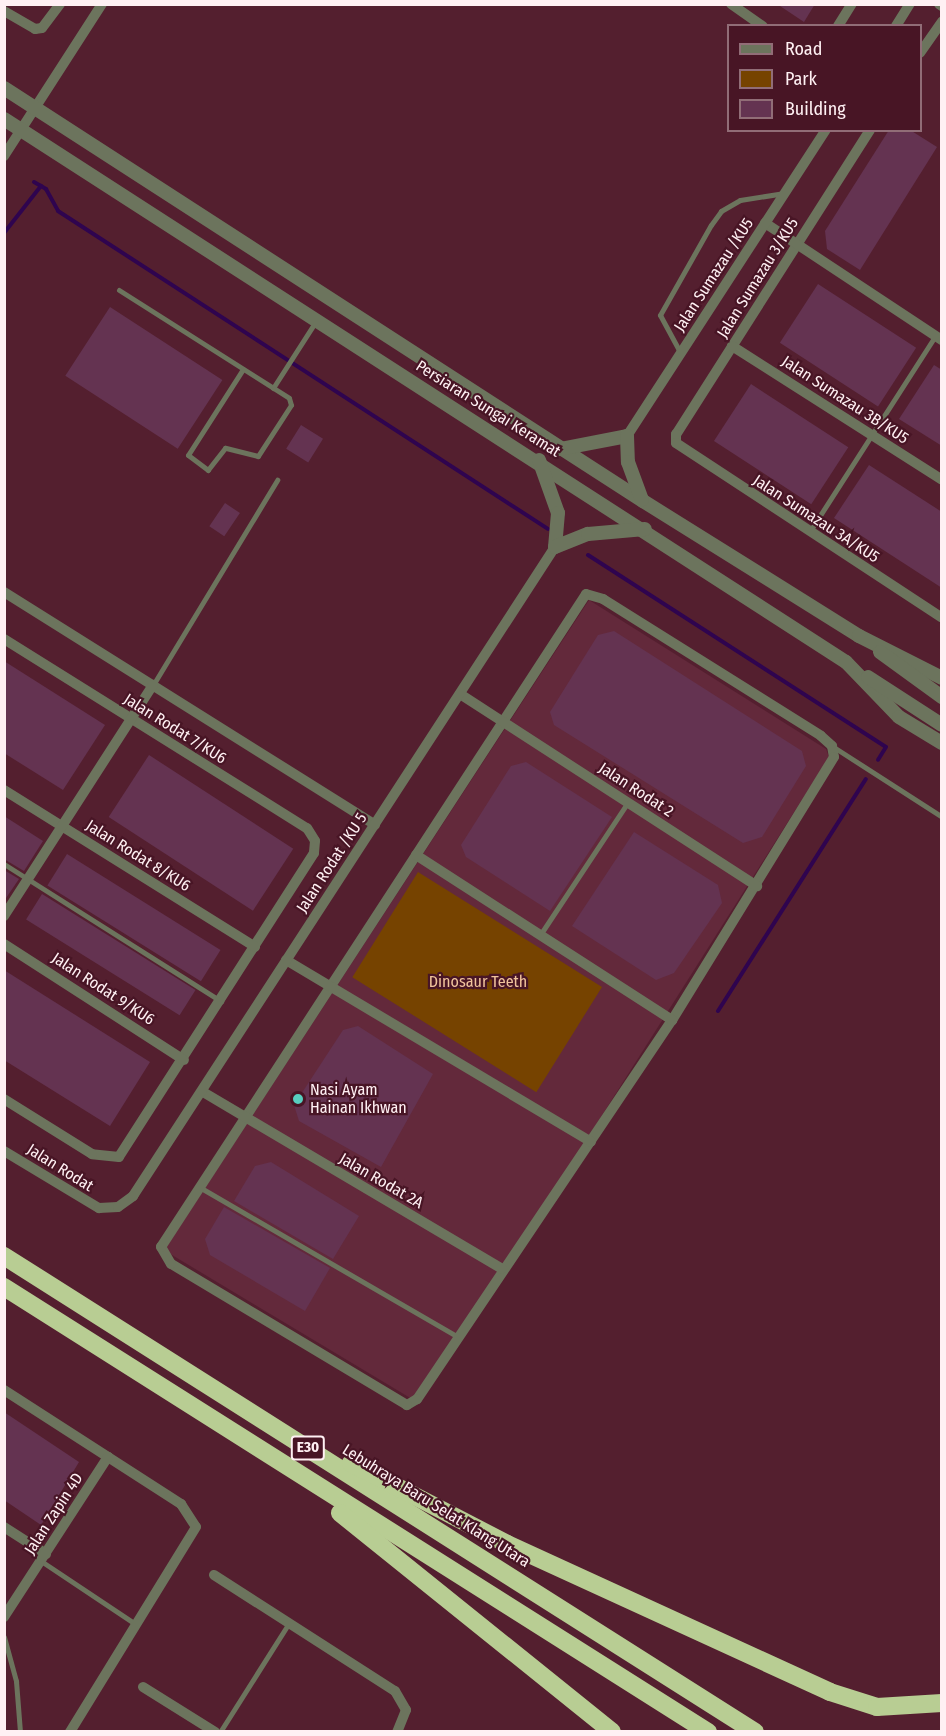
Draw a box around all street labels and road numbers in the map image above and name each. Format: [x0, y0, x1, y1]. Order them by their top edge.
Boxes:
street label: Jalan Sumazau 3/KU5 [713, 214, 803, 342]
street label: Jalan Sumazau /KU5 [670, 215, 758, 335]
street label: Jalan Sumazau 3B/KU5 [778, 352, 912, 448]
street label: Persiaran Sungai Keramat [412, 357, 564, 461]
street label: Jalan Sumazau 3A/KU5 [749, 471, 883, 567]
street label: Jalan Rodat 7/KU6 [120, 690, 230, 768]
street label: Jalan Rodat 2 [595, 759, 677, 821]
street label: Jalan Rodat /KU 5 [293, 810, 371, 916]
street label: Jalan Rodat 8/KU6 [82, 816, 194, 896]
street label: Jalan Rodat 9/KU6 [48, 949, 158, 1029]
street label: Jalan Rodat [23, 1140, 97, 1196]
street label: Jalan Rodat 2A [335, 1149, 427, 1213]
road number: E30 [290, 1436, 326, 1460]
street label: Lebuhraya Baru Selat Klang Utara [339, 1440, 533, 1572]
street label: Jalan Zapin 4D [21, 1470, 87, 1558]

